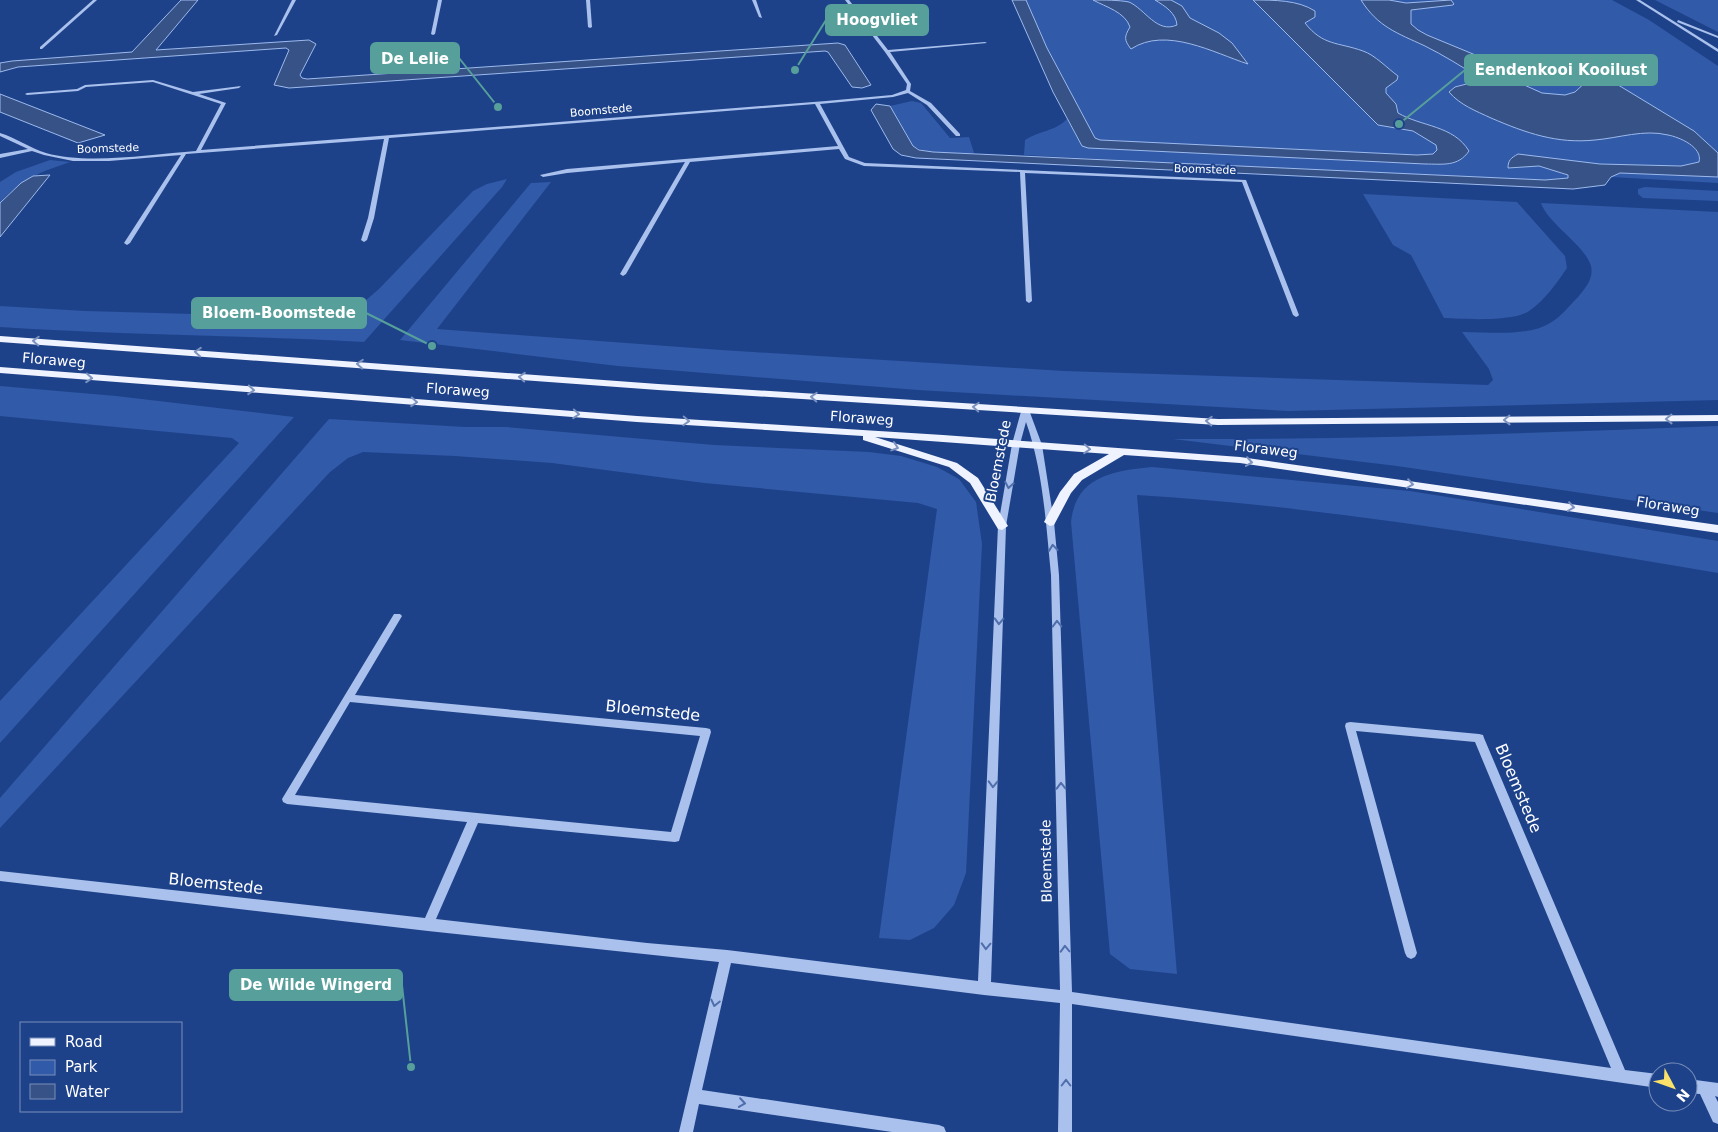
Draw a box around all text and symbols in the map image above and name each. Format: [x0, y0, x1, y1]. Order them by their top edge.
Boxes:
callout: Hoogvliet [826, 5, 928, 35]
text: Hoogvliet [836, 11, 918, 29]
callout: De Lelie [371, 43, 459, 73]
text: De Lelie [381, 50, 449, 68]
callout: Eendenkooi Kooilust [1465, 55, 1657, 85]
text: Eendenkooi Kooilust [1475, 61, 1647, 79]
street label: Boomstede [569, 101, 633, 120]
street label: Boomstede [77, 141, 140, 156]
street label: Boomstede [1174, 162, 1237, 177]
callout: Bloem-Boomstede [192, 298, 366, 328]
text: Bloem-Boomstede [202, 304, 356, 322]
one-way arrow [31, 336, 39, 347]
one-way arrow [193, 347, 201, 358]
street label: Floraweg [22, 349, 86, 371]
one-way arrow [356, 359, 364, 370]
one-way arrow [518, 372, 526, 383]
one-way arrow [86, 373, 94, 384]
street label: Floraweg [426, 380, 490, 400]
one-way arrow [248, 384, 256, 395]
one-way arrow [810, 391, 818, 402]
one-way arrow [410, 396, 418, 407]
one-way arrow [972, 401, 980, 412]
street label: Floraweg [830, 408, 894, 428]
one-way arrow [572, 409, 580, 420]
one-way arrow [1665, 413, 1673, 424]
one-way arrow [1503, 415, 1510, 425]
one-way arrow [682, 416, 690, 427]
one-way arrow [1205, 416, 1213, 427]
street label: Bloemstede [982, 419, 1014, 503]
street label: Floraweg [1233, 437, 1299, 461]
one-way arrow [890, 441, 898, 451]
one-way arrow [1083, 443, 1091, 454]
one-way arrow [1244, 456, 1253, 466]
one-way arrow [1406, 478, 1414, 489]
one-way arrow [1004, 481, 1014, 489]
street label: Floraweg [1635, 493, 1701, 519]
one-way arrow [1567, 501, 1575, 512]
one-way arrow [1047, 544, 1058, 552]
one-way arrow [993, 618, 1004, 626]
one-way arrow [1051, 619, 1062, 627]
street label: Bloemstede [605, 696, 701, 725]
street label: Bloemstede [1491, 741, 1546, 836]
one-way arrow [987, 780, 998, 788]
one-way arrow [1055, 782, 1066, 790]
street label: Bloemstede [1037, 819, 1055, 903]
street label: Bloemstede [168, 869, 264, 898]
one-way arrow [981, 943, 991, 951]
one-way arrow [1060, 944, 1070, 952]
callout: De Wilde Wingerd [230, 970, 402, 1000]
text: De Wilde Wingerd [240, 976, 392, 994]
one-way arrow [710, 999, 721, 1008]
legend [20, 1022, 182, 1112]
text: Road [65, 1033, 103, 1051]
text: Park [65, 1058, 98, 1076]
north arrow [1648, 1062, 1698, 1112]
one-way arrow [1060, 1079, 1071, 1087]
text: Water [65, 1083, 110, 1101]
text: N [1673, 1086, 1693, 1105]
one-way arrow [737, 1098, 746, 1108]

